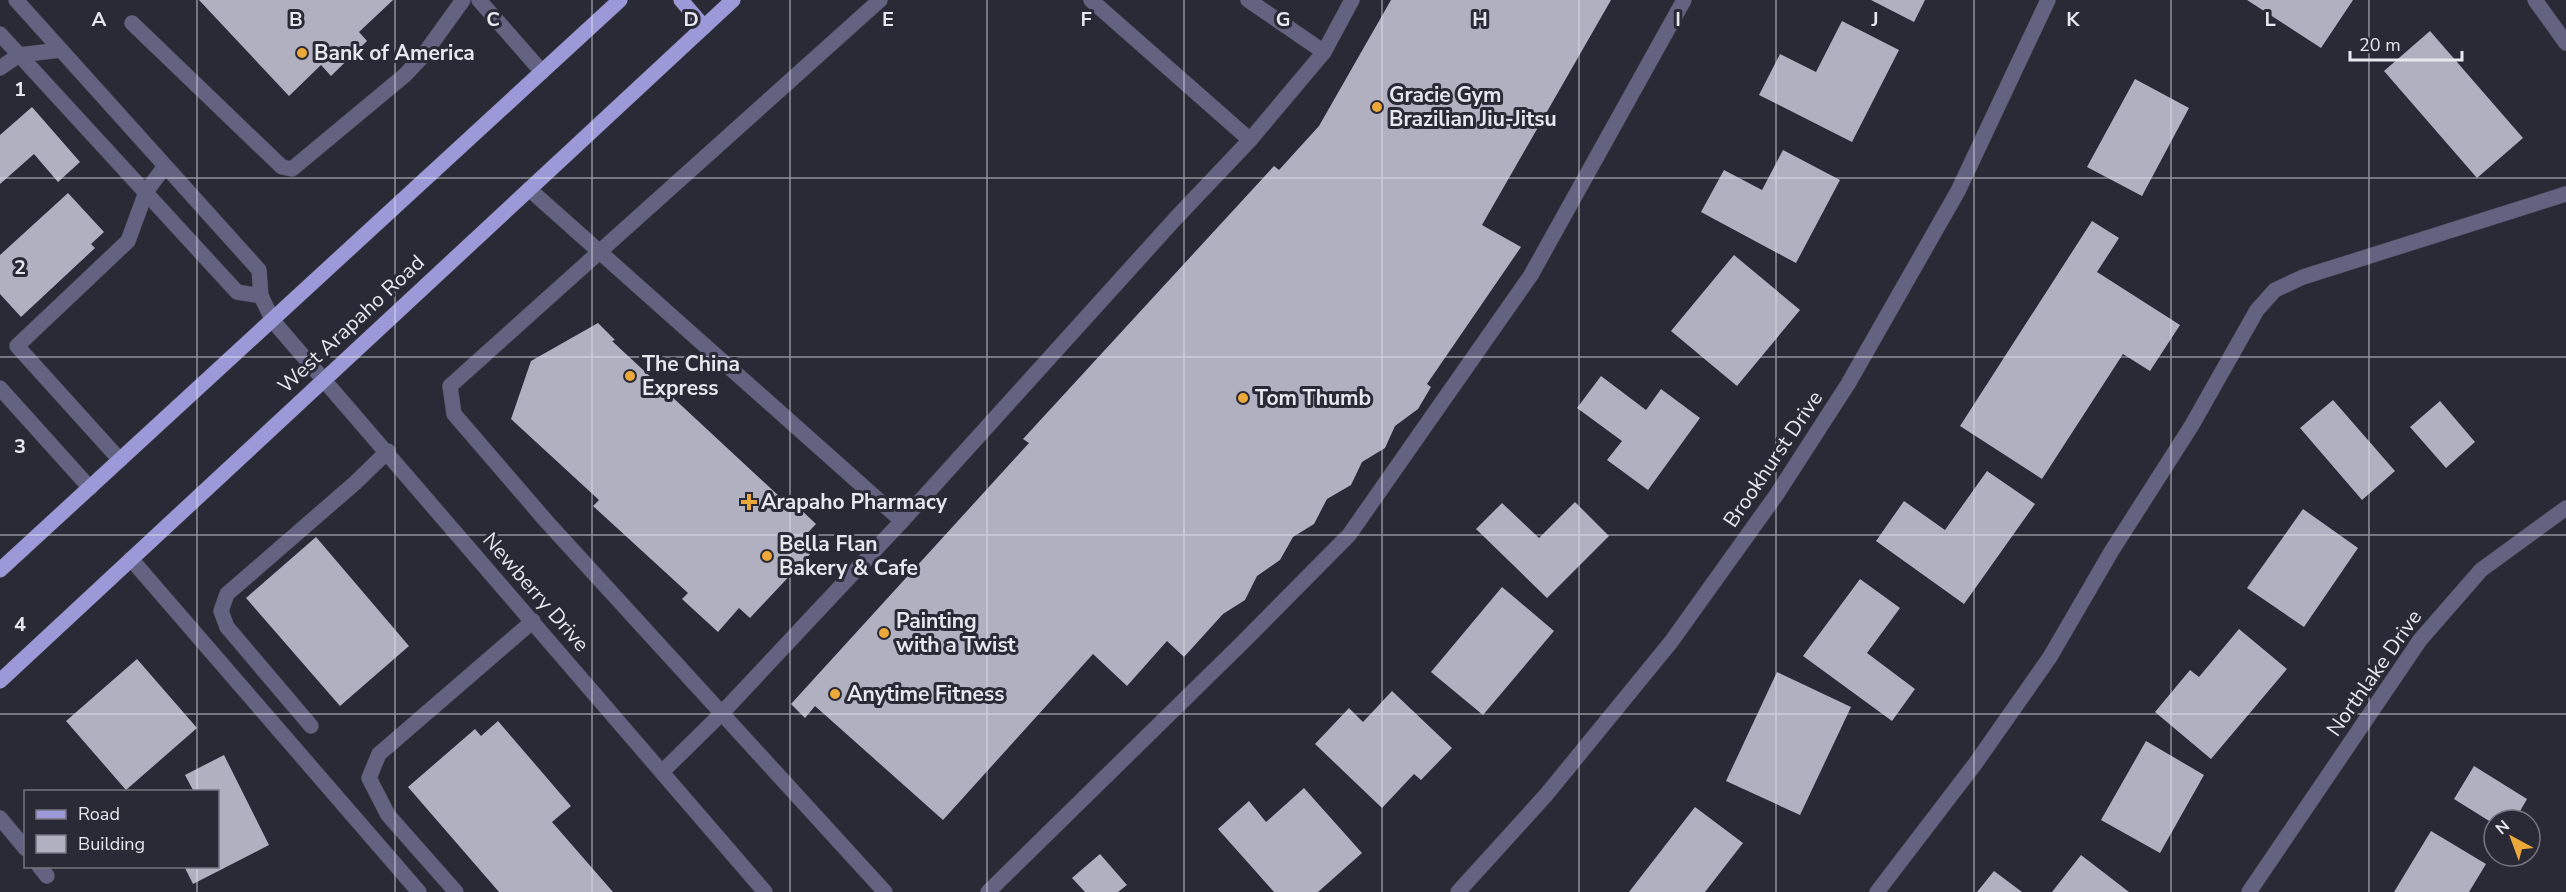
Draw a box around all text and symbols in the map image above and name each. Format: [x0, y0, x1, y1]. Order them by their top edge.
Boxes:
text: A [92, 6, 107, 33]
text: B [289, 6, 303, 33]
text: C [486, 6, 500, 33]
text: D [683, 6, 699, 33]
text: E [882, 6, 894, 33]
text: F [1080, 6, 1092, 33]
text: G [1276, 6, 1290, 33]
text: H [1472, 6, 1488, 33]
text: I [1675, 6, 1681, 33]
text: J [1870, 6, 1879, 33]
text: K [2066, 6, 2080, 33]
text: L [2264, 6, 2276, 33]
scale bar [2350, 24, 2462, 62]
text: 20 m [2359, 33, 2401, 57]
place label: Bank of America [314, 39, 475, 67]
marker: Bank of America [295, 46, 309, 60]
text: 1 [14, 76, 26, 103]
place label: Gracie Gym Brazilian Jiu-Jitsu [1389, 81, 1557, 133]
marker: Gracie Gym Brazilian Jiu-Jitsu [1370, 100, 1384, 114]
street label: West Arapaho Road [272, 249, 430, 399]
text: 2 [14, 254, 26, 281]
place label: The China Express [642, 350, 740, 402]
marker: The China Express [623, 369, 637, 383]
place label: Tom Thumb [1255, 384, 1371, 412]
street label: Brookhurst Drive [1717, 385, 1829, 533]
marker: Tom Thumb [1236, 391, 1250, 405]
text: 3 [14, 433, 26, 460]
place label: Arapaho Pharmacy [761, 488, 948, 516]
marker: Arapaho Pharmacy [742, 495, 756, 509]
street label: Newberry Drive [476, 526, 596, 658]
place label: Bella Flan Bakery & Cafe [779, 530, 918, 582]
marker: Bella Flan Bakery & Cafe [760, 549, 774, 563]
street label: Northlake Drive [2320, 604, 2428, 742]
place label: Painting with a Twist [896, 607, 1017, 659]
text: 4 [14, 611, 26, 638]
marker: Painting with a Twist [877, 626, 891, 640]
place label: Anytime Fitness [847, 680, 1004, 708]
marker: Anytime Fitness [828, 687, 842, 701]
legend [24, 790, 219, 868]
text: Road [78, 802, 120, 826]
north arrow [2482, 808, 2542, 868]
text: N [2491, 815, 2515, 840]
text: Building [78, 832, 145, 856]

